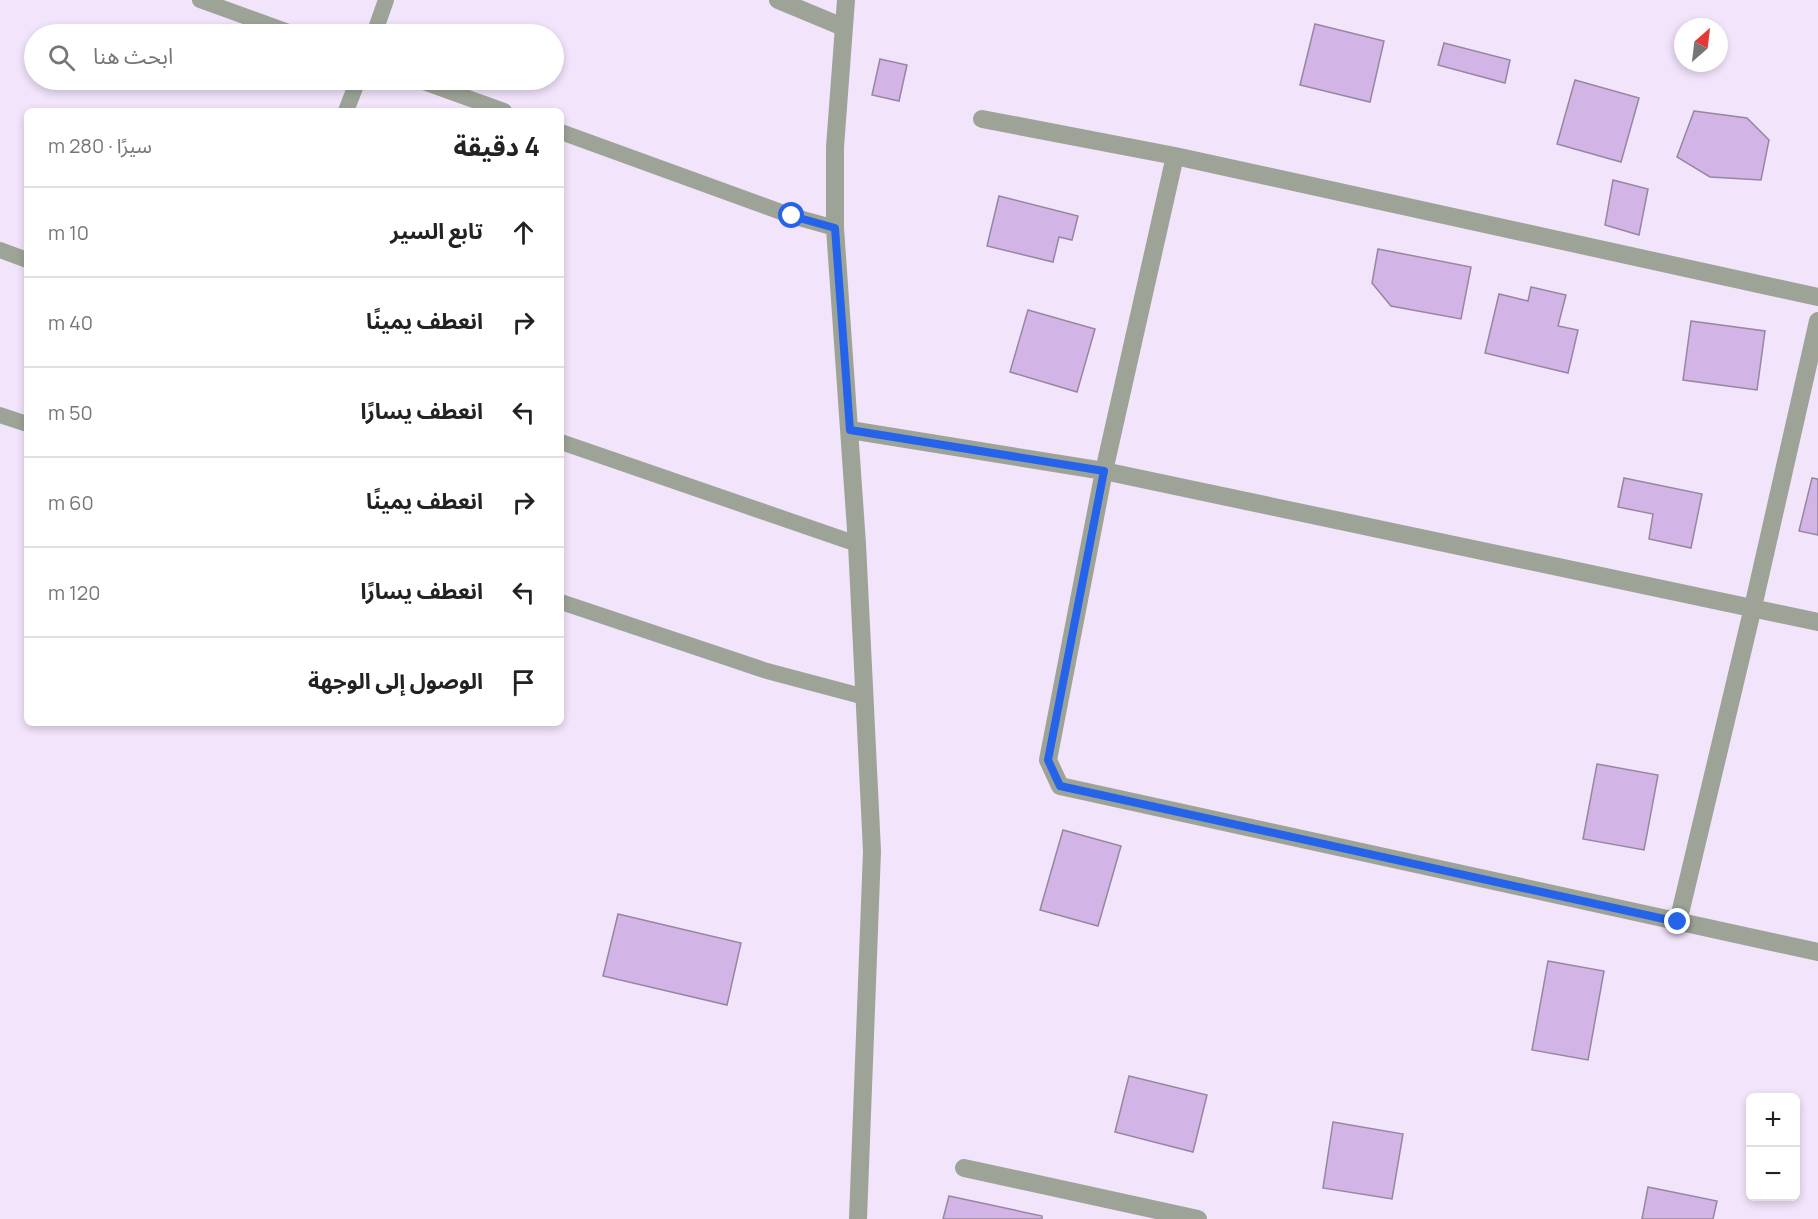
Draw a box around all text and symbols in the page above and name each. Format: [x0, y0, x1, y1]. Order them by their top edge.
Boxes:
north arrow [1674, 18, 1728, 72]
search box [24, 24, 564, 90]
icon: search [45, 41, 78, 74]
text: ابحث هنا [93, 41, 173, 71]
text: 4 دقيقة [454, 128, 540, 164]
text: سيرًا · 280 m [48, 132, 152, 159]
route start [778, 202, 804, 228]
text: تابع السير [390, 216, 483, 246]
icon: ahead [507, 216, 540, 249]
text: 10 m [48, 219, 89, 246]
text: انعطف يمينًا [366, 306, 483, 336]
icon: right [507, 306, 540, 339]
text: 40 m [48, 309, 93, 336]
text: انعطف يسارًا [360, 396, 483, 426]
icon: left [507, 396, 540, 429]
text: 50 m [48, 399, 93, 426]
text: انعطف يمينًا [366, 486, 483, 516]
icon: right [507, 486, 540, 519]
text: 60 m [48, 489, 94, 516]
text: انعطف يسارًا [360, 576, 483, 606]
icon: left [507, 576, 540, 609]
text: 120 m [48, 579, 100, 606]
text: الوصول إلى الوجهة [308, 666, 483, 696]
icon: arrive [507, 666, 540, 699]
route end [1664, 908, 1690, 934]
map controls [1746, 1093, 1800, 1201]
button: + [1746, 1093, 1800, 1147]
button: − [1746, 1147, 1800, 1201]

